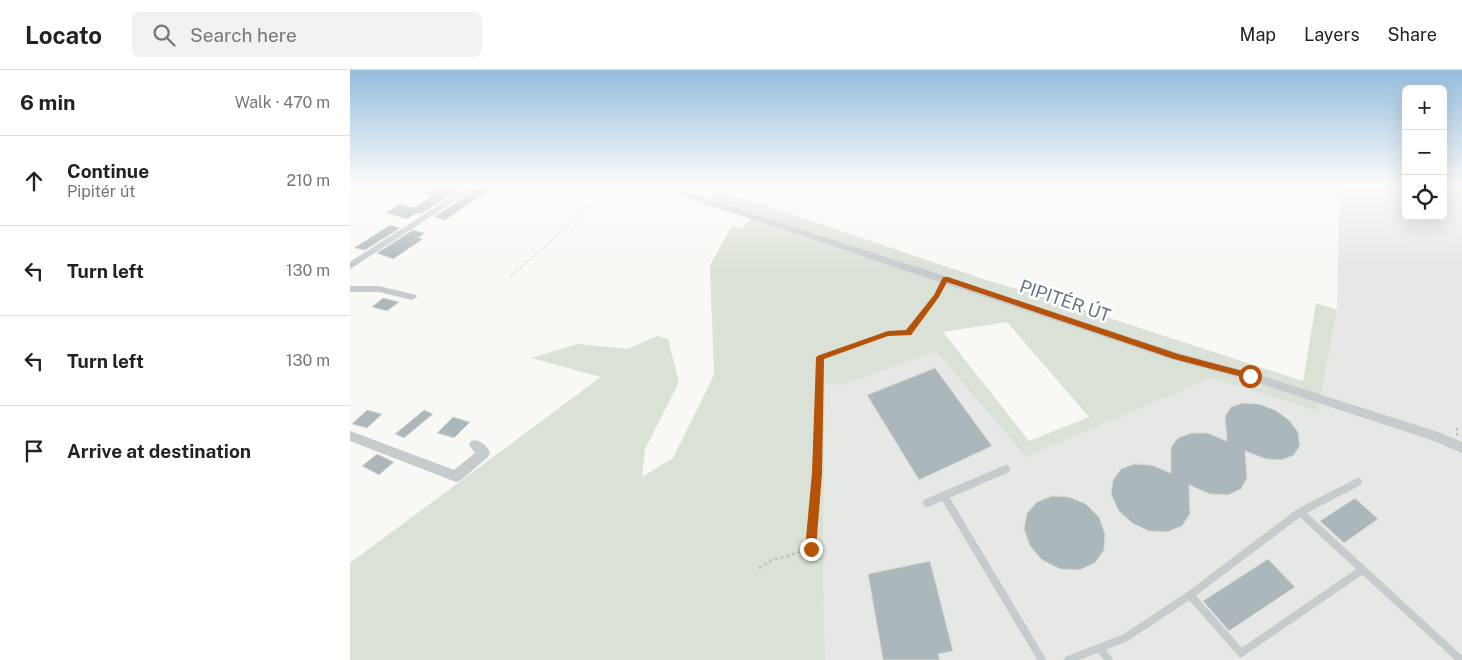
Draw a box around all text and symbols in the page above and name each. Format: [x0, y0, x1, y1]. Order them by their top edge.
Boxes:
search box [132, 12, 482, 57]
text: Locato [25, 21, 102, 49]
icon: search [150, 21, 178, 49]
text: Search here [190, 24, 297, 46]
text: Map [1240, 24, 1276, 45]
text: Layers [1304, 24, 1360, 45]
text: Share [1388, 24, 1437, 45]
map controls [1402, 85, 1447, 220]
button: + [1402, 85, 1447, 130]
text: 6 min [20, 90, 76, 115]
text: Walk · 470 m [235, 93, 330, 112]
button: − [1402, 130, 1447, 175]
text: Continue [67, 160, 149, 182]
icon: ahead [20, 167, 48, 195]
text: 210 m [286, 171, 330, 190]
button: locate [1402, 175, 1447, 220]
text: Pipitér út [67, 182, 135, 201]
icon: left [20, 257, 48, 285]
text: Turn left [67, 260, 144, 282]
text: 130 m [286, 261, 330, 280]
street label: PIPITÉR ÚT [1017, 274, 1114, 326]
icon: left [20, 347, 48, 375]
text: Turn left [67, 350, 144, 372]
text: 130 m [286, 351, 330, 370]
route start [1239, 365, 1262, 388]
icon: arrive [20, 437, 48, 465]
text: Arrive at destination [67, 440, 251, 462]
route end [800, 538, 823, 561]

